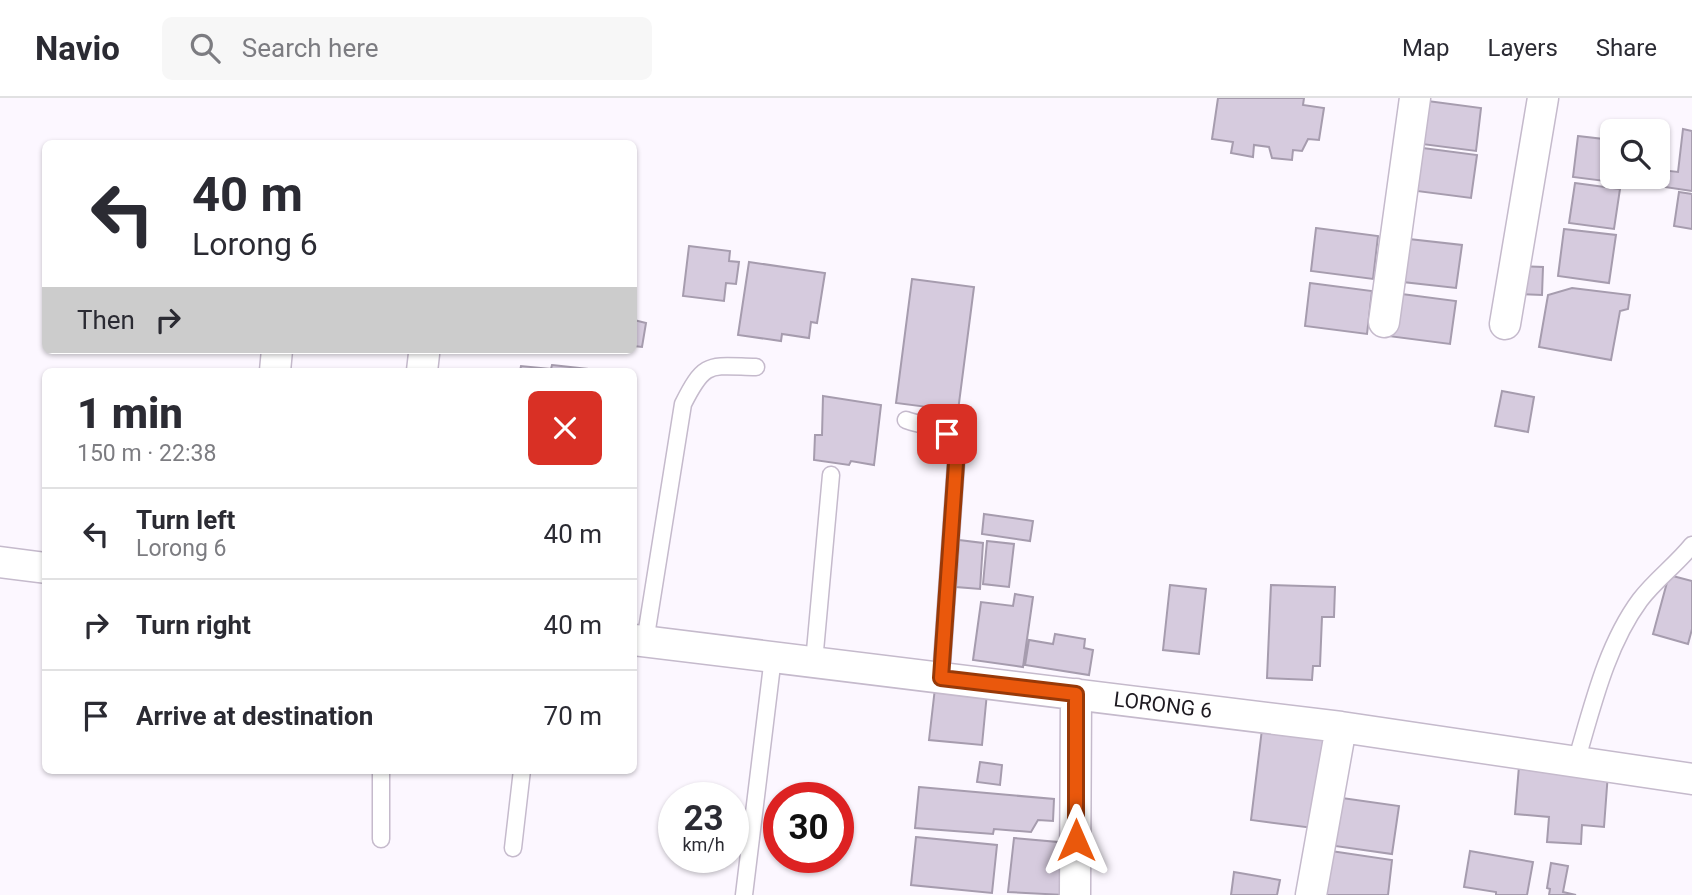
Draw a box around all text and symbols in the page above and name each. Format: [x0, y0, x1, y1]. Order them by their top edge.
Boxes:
search box [162, 17, 652, 80]
text: Navio [35, 29, 120, 68]
icon: search [186, 29, 224, 67]
text: Search here [242, 33, 379, 63]
text: Map [1402, 34, 1450, 62]
text: Layers [1488, 34, 1558, 62]
text: Share [1596, 34, 1657, 62]
map controls [1600, 119, 1670, 189]
button: search [1600, 119, 1670, 189]
text: 40 m [192, 166, 303, 223]
icon: left [77, 168, 168, 259]
text: Lorong 6 [192, 225, 318, 263]
icon: right [149, 301, 187, 339]
text: Then [77, 305, 135, 335]
text: 1 min [77, 389, 183, 438]
button: close [528, 391, 602, 465]
pin [917, 404, 977, 464]
icon: arrive [928, 415, 966, 453]
text: 150 m · 22:38 [77, 440, 216, 467]
text: Turn left [136, 505, 235, 535]
icon: left [77, 515, 115, 553]
text: 40 m [544, 519, 602, 549]
text: Lorong 6 [136, 535, 226, 562]
icon: right [77, 606, 115, 644]
text: Turn right [136, 610, 251, 640]
text: 40 m [544, 610, 602, 640]
street label: LORONG 6 [1113, 687, 1213, 723]
icon: arrive [77, 697, 115, 735]
text: Arrive at destination [136, 701, 373, 731]
text: 70 m [544, 701, 602, 731]
speed limit sign: 30 [763, 782, 854, 873]
text: 23 [683, 798, 724, 839]
position arrow [1039, 803, 1113, 877]
text: km/h [682, 834, 725, 855]

